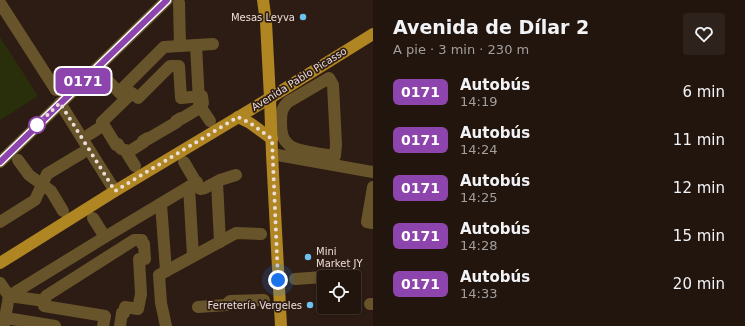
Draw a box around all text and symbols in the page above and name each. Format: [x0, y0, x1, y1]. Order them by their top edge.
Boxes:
place label: Mesas Leyva [231, 12, 295, 23]
marker: Mesas Leyva [298, 12, 308, 22]
button: heart [683, 13, 725, 55]
text: Avenida de Dílar 2 [393, 16, 589, 38]
text: A pie · 3 min · 230 m [393, 42, 529, 57]
street label: Avenida Pablo Picasso [249, 45, 349, 113]
line badge: 0171 [55, 68, 111, 94]
text: 0171 [64, 73, 102, 89]
text: Autobús [460, 76, 530, 94]
text: 6 min [682, 83, 725, 101]
text: 0171 [401, 84, 440, 100]
text: 14:19 [460, 94, 497, 109]
unlabelled marker [28, 116, 46, 134]
text: Autobús [460, 124, 530, 142]
text: 11 min [673, 131, 725, 149]
text: 0171 [401, 132, 440, 148]
text: 14:24 [460, 142, 497, 157]
text: Autobús [460, 172, 530, 190]
text: 12 min [673, 179, 725, 197]
text: 0171 [401, 180, 440, 196]
text: 14:25 [460, 190, 497, 205]
text: Autobús [460, 220, 530, 238]
text: 15 min [673, 227, 725, 245]
text: 0171 [401, 228, 440, 244]
text: 14:28 [460, 238, 497, 253]
place label: Mini Market JY [316, 246, 364, 269]
marker: Mini Market JY [303, 252, 313, 262]
text: Autobús [460, 268, 530, 286]
your location [268, 270, 288, 290]
map controls [317, 270, 361, 314]
button: locate [317, 270, 361, 314]
text: 20 min [673, 275, 725, 293]
text: 0171 [401, 276, 440, 292]
text: 14:33 [460, 286, 497, 301]
place label: Ferretería Vergeles [208, 300, 302, 311]
marker: Ferretería Vergeles [305, 300, 315, 310]

